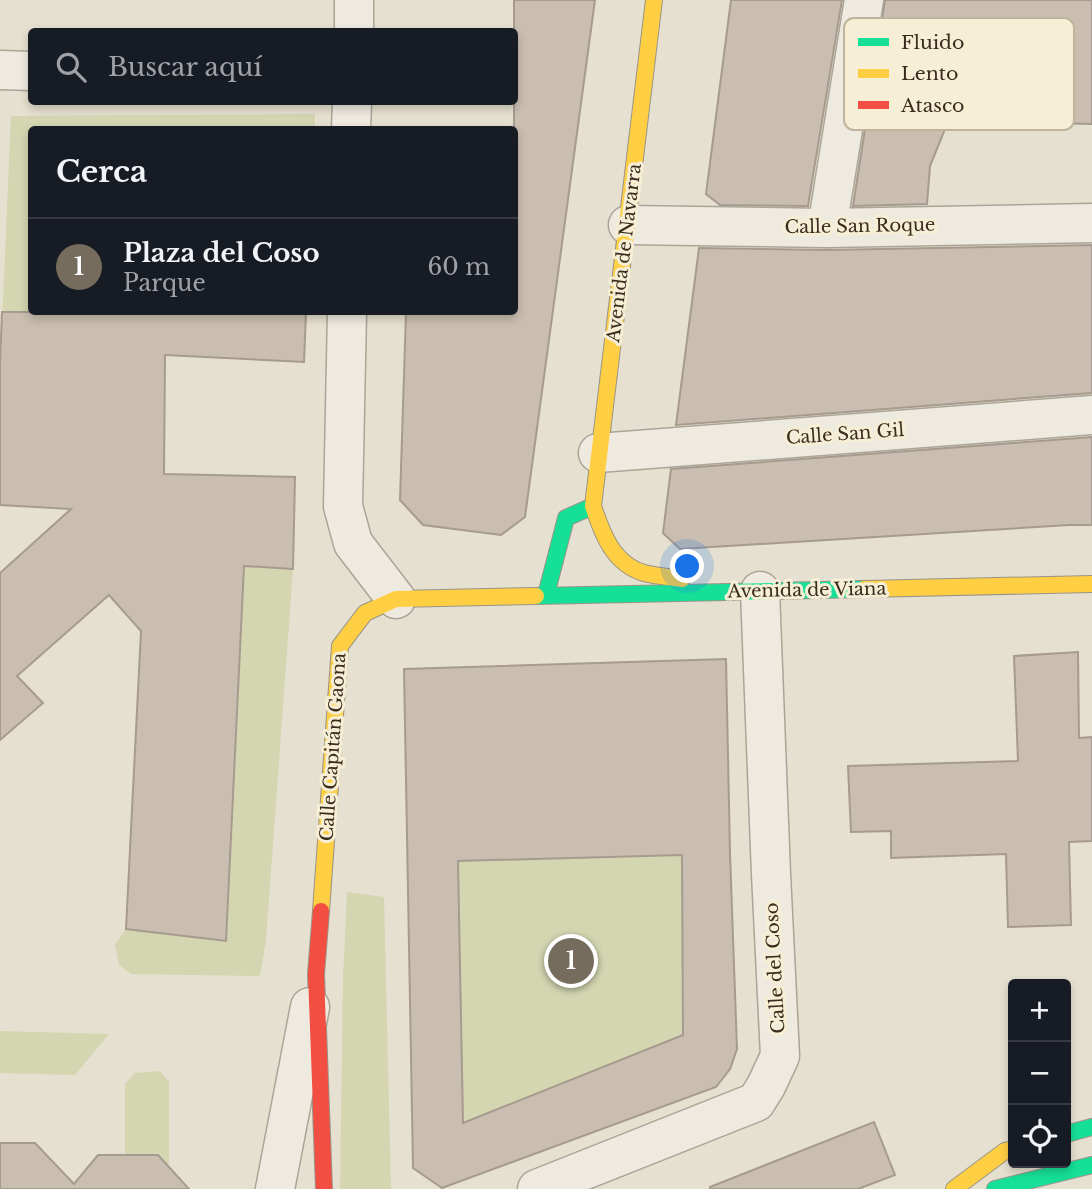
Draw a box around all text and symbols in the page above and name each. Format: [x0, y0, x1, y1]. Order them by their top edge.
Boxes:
legend [844, 18, 1074, 130]
search box [28, 28, 518, 105]
text: Fluido [901, 31, 964, 54]
icon: search [52, 48, 90, 86]
text: Buscar aquí [108, 51, 262, 83]
text: Lento [901, 62, 958, 85]
text: Atasco [900, 94, 965, 117]
text: Cerca [56, 153, 147, 190]
street label: Avenida de Navarra [602, 162, 646, 345]
street label: Calle San Roque [784, 214, 936, 238]
text: Plaza del Coso [123, 237, 320, 269]
text: 1 [74, 253, 84, 281]
text: 60 m [428, 253, 490, 281]
text: Parque [123, 269, 206, 297]
street label: Calle San Gil [785, 419, 905, 449]
your location [670, 549, 704, 583]
street label: Avenida de Viana [726, 578, 887, 602]
street label: Calle Capitán Gaona [315, 652, 351, 842]
street label: Calle del Coso [761, 902, 789, 1034]
pin: 1 [548, 935, 594, 987]
map controls [1008, 979, 1071, 1168]
button: + [1008, 979, 1071, 1042]
button: − [1008, 1042, 1071, 1105]
button: locate [1008, 1105, 1071, 1168]

